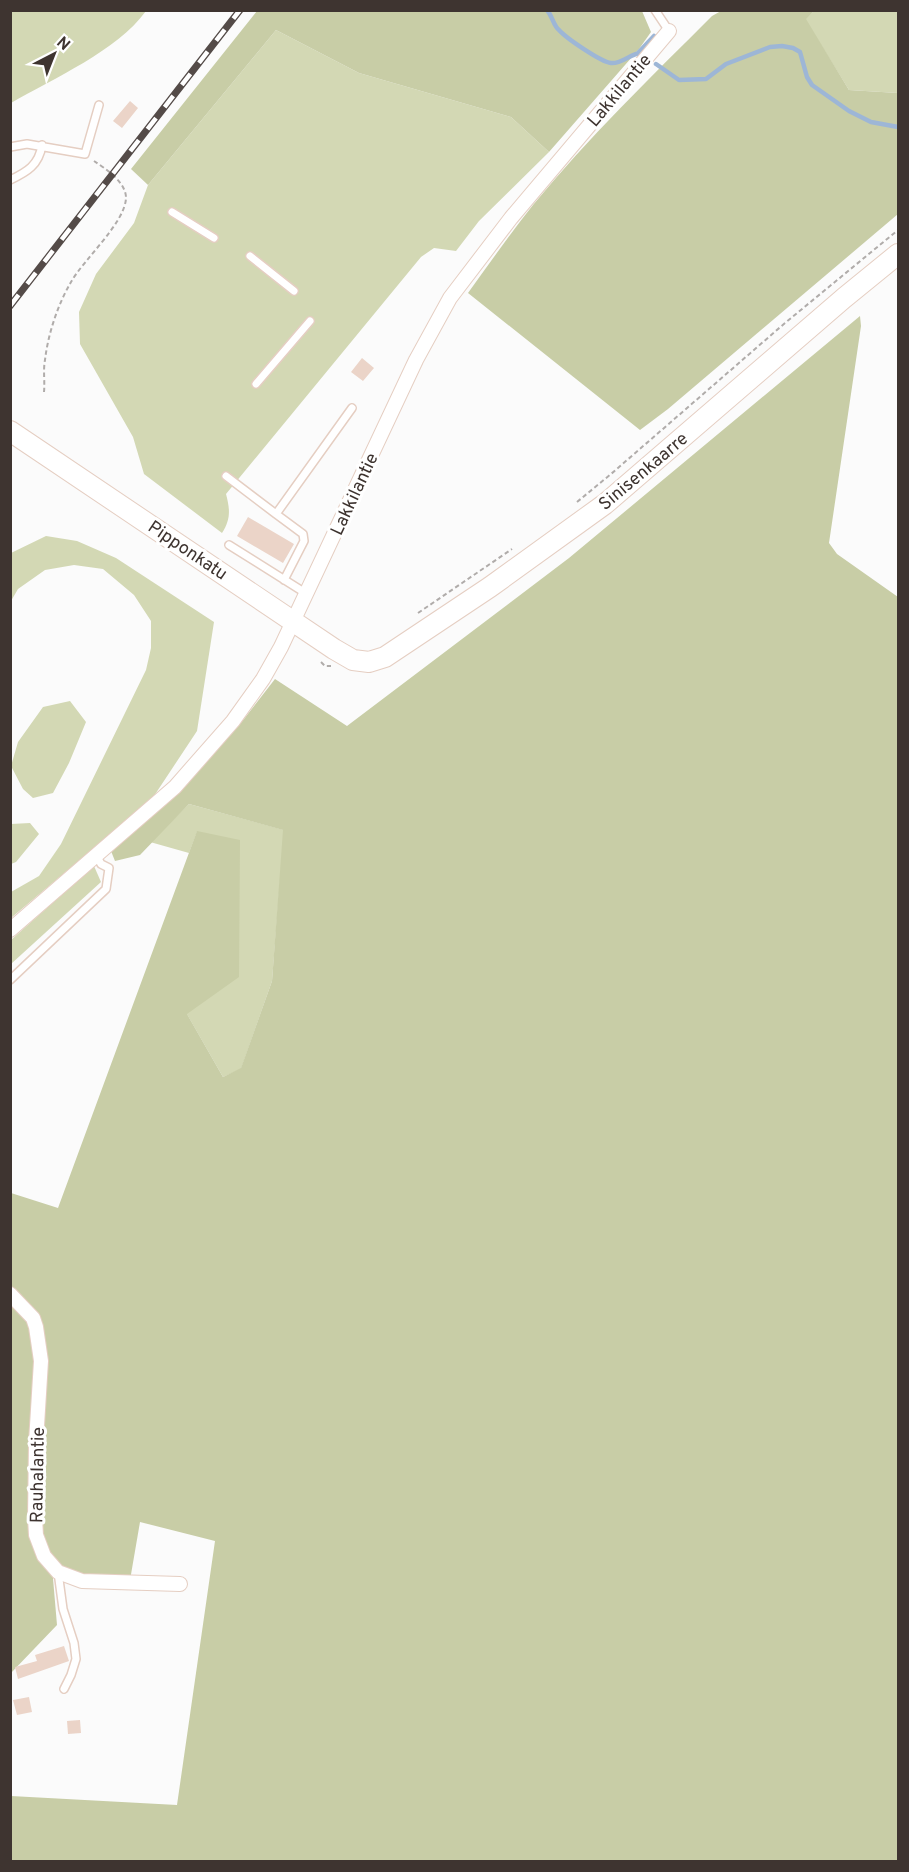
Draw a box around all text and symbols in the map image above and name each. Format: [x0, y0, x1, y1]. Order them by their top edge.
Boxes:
north arrow [24, 24, 84, 84]
text: N [52, 33, 74, 56]
street label: Lakkilantie [583, 50, 657, 132]
street label: Sinisenkaarre [594, 428, 693, 516]
street label: Lakkilantie [326, 450, 384, 539]
street label: Pipponkatu [143, 516, 231, 586]
street label: Rauhalantie [26, 1427, 51, 1523]

